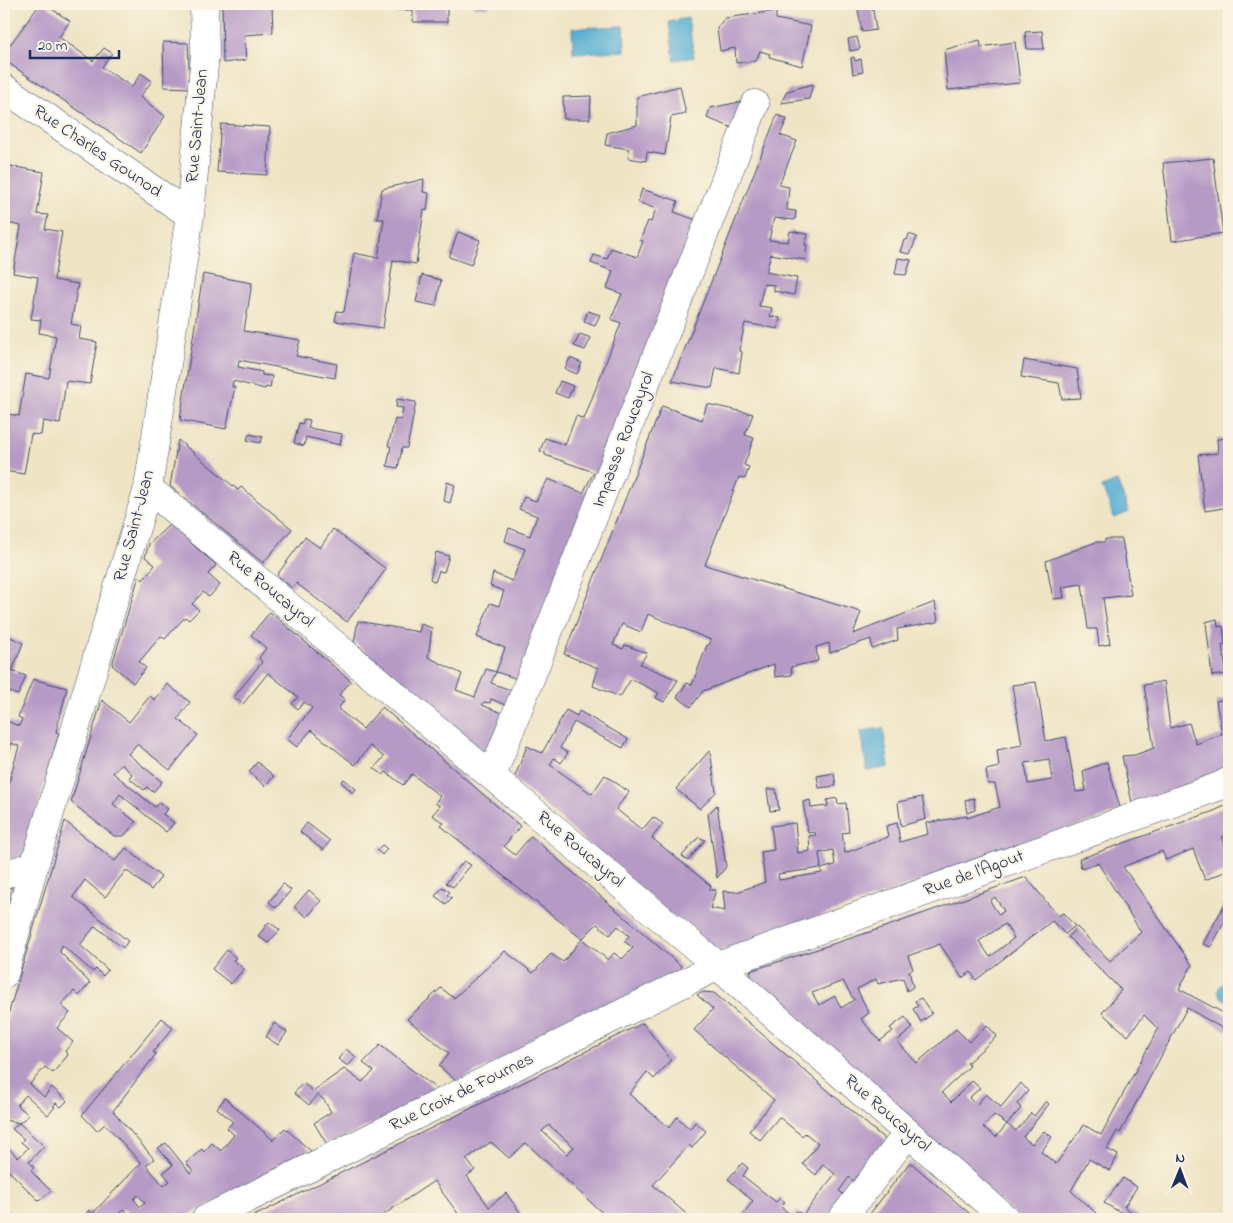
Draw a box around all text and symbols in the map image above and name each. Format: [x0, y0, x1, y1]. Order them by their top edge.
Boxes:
scale bar [30, 28, 119, 60]
text: 20 m [38, 35, 68, 57]
street label: Rue Saint-Jean [180, 68, 216, 184]
street label: Rue Charles Gounod [27, 99, 167, 205]
street label: Impasse Roucayrol [586, 368, 662, 512]
street label: Rue Saint-Jean [108, 467, 162, 585]
street label: Rue Roucayrol [220, 546, 320, 634]
street label: Rue Roucayrol [530, 806, 630, 894]
street label: Rue de l'Agout [920, 844, 1028, 905]
street label: Rue Croix de Fournes [386, 1047, 538, 1139]
street label: Rue Roucayrol [838, 1069, 936, 1159]
north arrow [1156, 1146, 1206, 1196]
text: N [1175, 1148, 1185, 1169]

